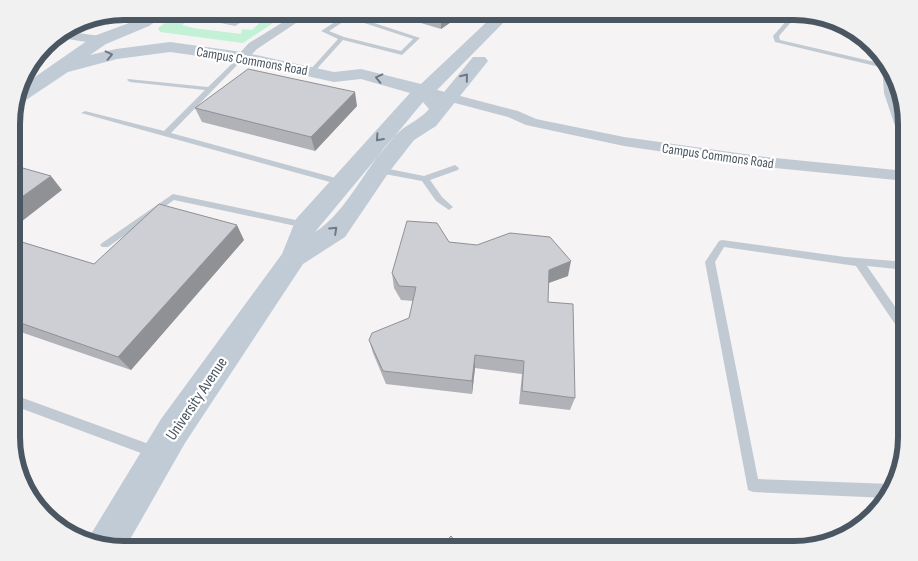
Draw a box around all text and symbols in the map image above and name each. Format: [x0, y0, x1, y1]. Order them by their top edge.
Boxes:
street label: Campus Commons Road [195, 43, 309, 79]
one-way arrow [105, 50, 113, 61]
one-way arrow [374, 73, 383, 84]
one-way arrow [459, 74, 468, 83]
one-way arrow [376, 132, 385, 141]
street label: Campus Commons Road [661, 140, 775, 172]
one-way arrow [329, 227, 338, 236]
street label: University Avenue [162, 354, 232, 444]

